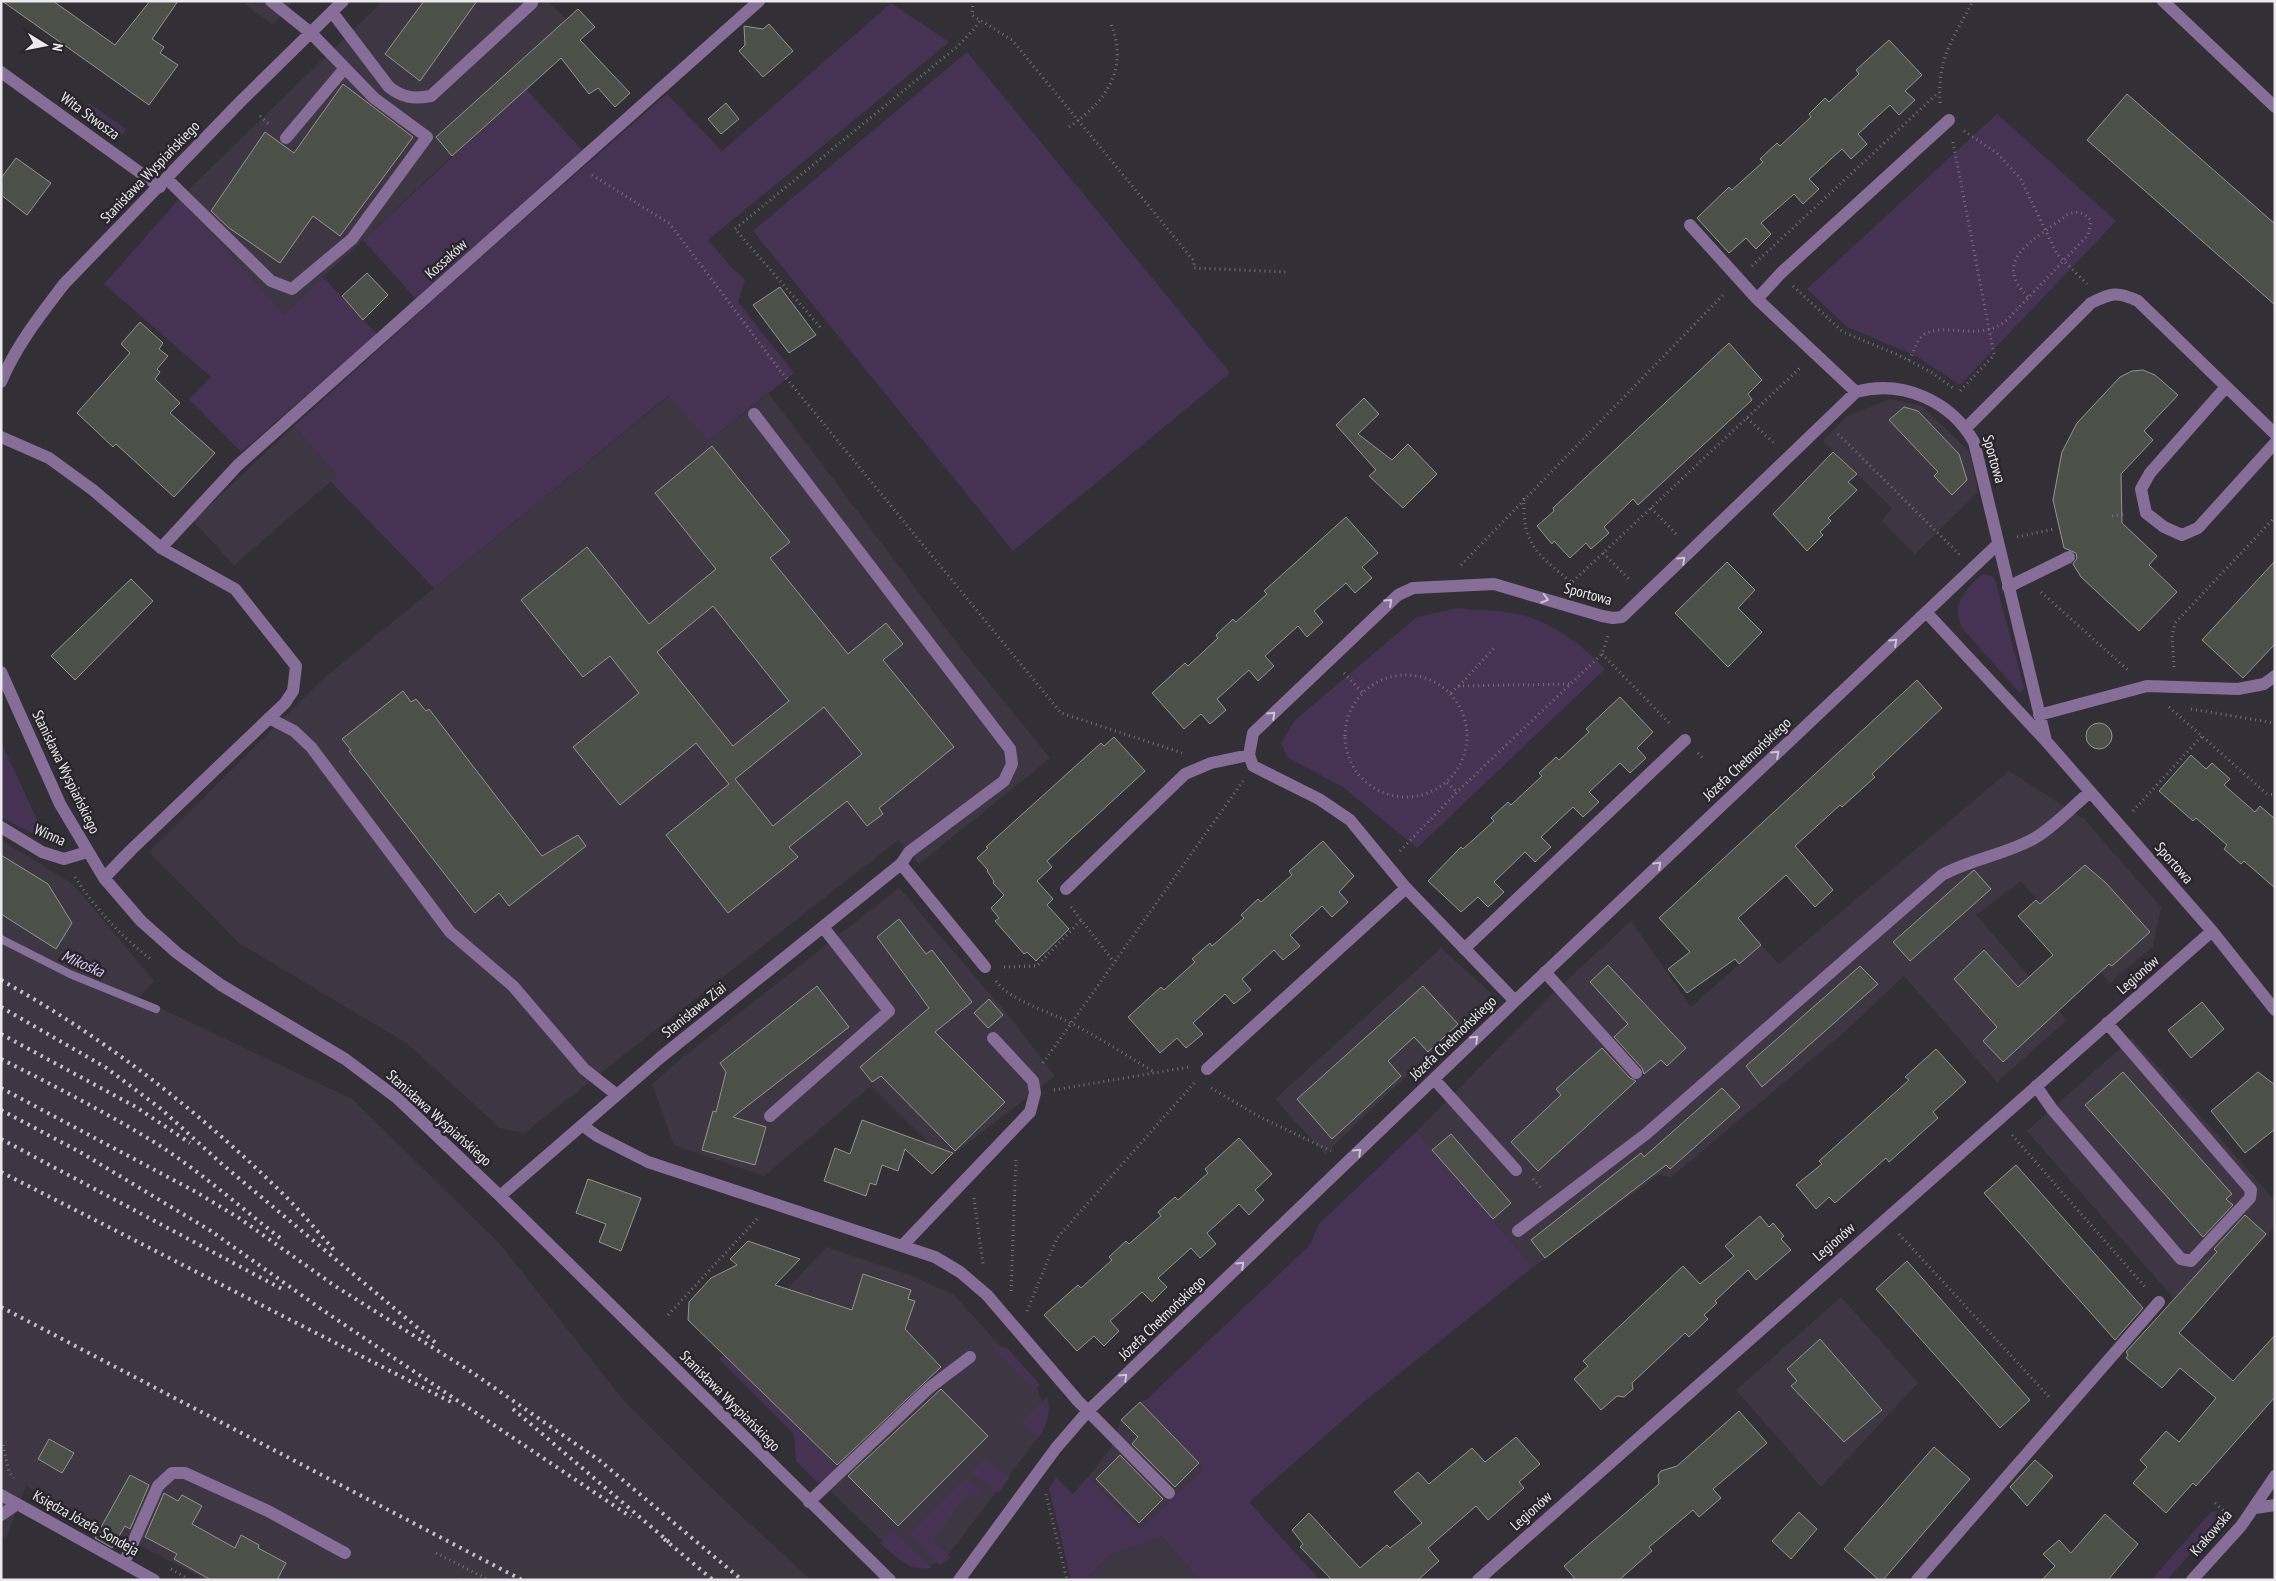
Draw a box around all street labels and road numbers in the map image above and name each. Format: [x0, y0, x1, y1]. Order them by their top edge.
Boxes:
street label: Wita Stwosza [57, 88, 124, 144]
street label: Stanisława Wyspiańskiego [96, 117, 203, 227]
street label: Kossaków [421, 235, 471, 283]
street label: Sportowa [1979, 433, 2010, 485]
street label: Sportowa [1562, 578, 1614, 609]
street label: Stanisława Wyspiańskiego [28, 707, 105, 837]
street label: Józefa Chełmońskiego [1698, 713, 1795, 805]
street label: Winna [31, 819, 69, 850]
street label: Sportowa [2151, 838, 2198, 887]
street label: Legionów [2113, 951, 2163, 998]
street label: Stanisława Ziai [657, 978, 730, 1041]
street label: Józefa Chełmońskiego [1404, 991, 1500, 1085]
street label: Stanisława Wyspiańskiego [383, 1065, 496, 1170]
street label: Legionów [1809, 1218, 1859, 1265]
street label: Józefa Chełmońskiego [1113, 1271, 1209, 1365]
street label: Stanisława Wyspiańskiego [676, 1346, 785, 1455]
street label: Księdza Józefa Sondeja [30, 1486, 143, 1560]
street label: Legionów [1506, 1487, 1556, 1534]
street label: Krakowska [2185, 1506, 2236, 1560]

